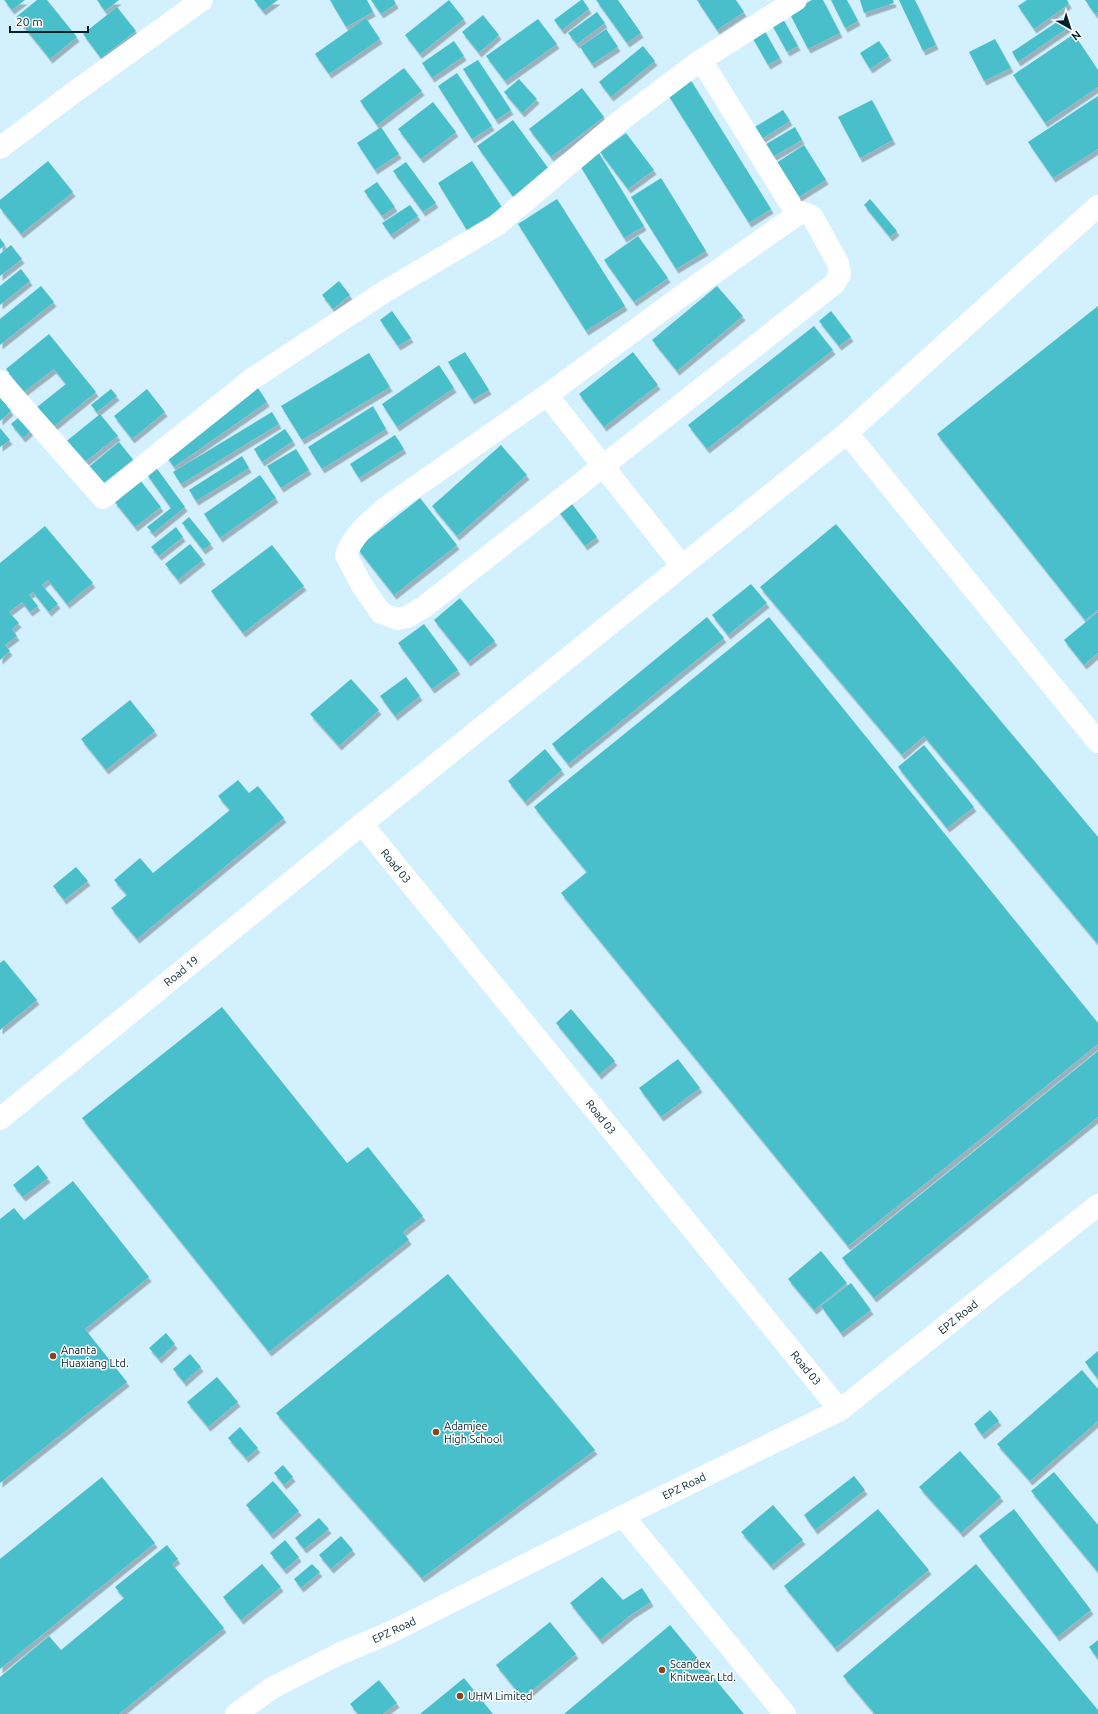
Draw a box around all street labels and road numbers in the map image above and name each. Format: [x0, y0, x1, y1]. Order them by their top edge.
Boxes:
street label: Road 03 [379, 847, 413, 885]
street label: Road 19 [162, 954, 200, 988]
street label: Road 03 [584, 1098, 618, 1136]
street label: EPZ Road [936, 1298, 980, 1336]
street label: Road 03 [789, 1349, 823, 1387]
street label: EPZ Road [660, 1470, 708, 1502]
street label: EPZ Road [370, 1615, 418, 1645]

